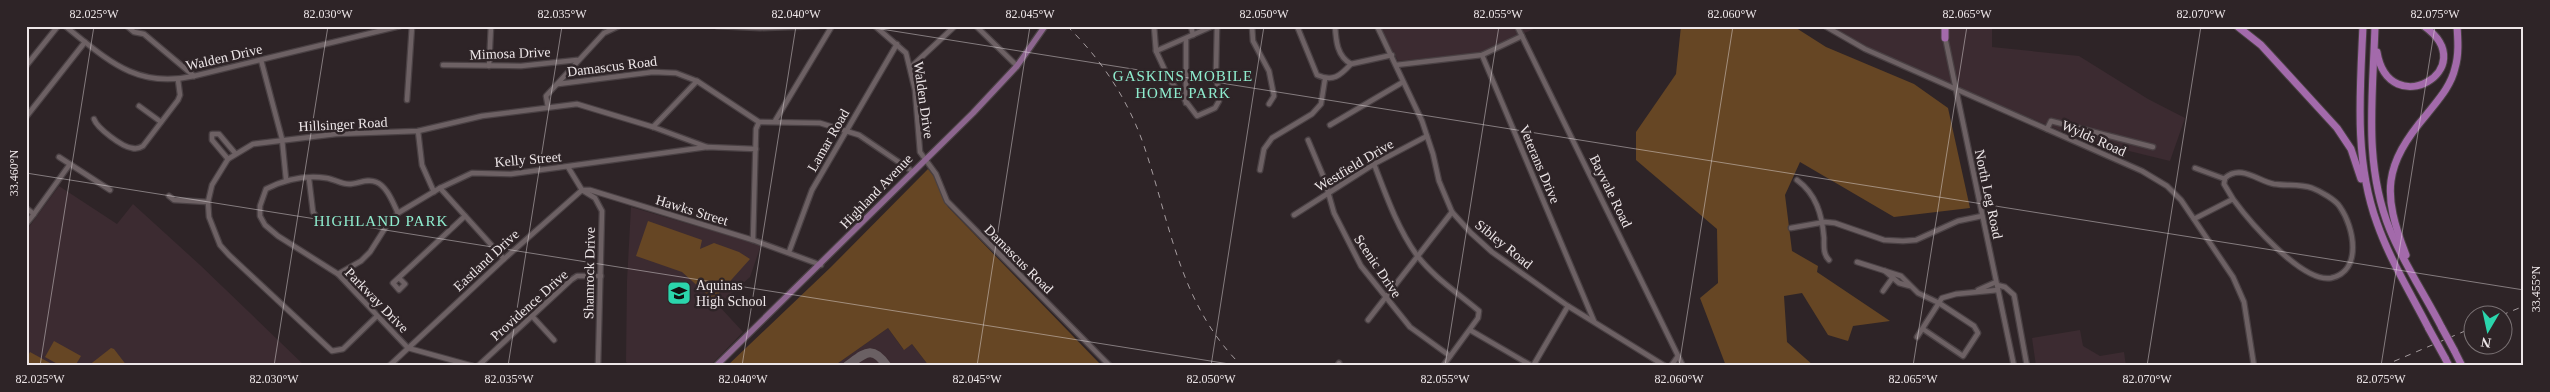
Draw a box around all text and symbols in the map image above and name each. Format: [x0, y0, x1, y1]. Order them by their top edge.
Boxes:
text: 82.025°W [69, 7, 119, 21]
text: 82.030°W [303, 7, 353, 21]
text: 82.035°W [537, 7, 587, 21]
text: 82.040°W [771, 7, 821, 21]
text: 82.045°W [1005, 7, 1055, 21]
text: 82.050°W [1239, 7, 1289, 21]
text: 82.055°W [1473, 7, 1523, 21]
text: 82.060°W [1707, 7, 1757, 21]
text: 82.065°W [1942, 7, 1992, 21]
text: 82.070°W [2176, 7, 2226, 21]
text: 82.075°W [2410, 7, 2460, 21]
street label: Walden Drive [185, 41, 264, 74]
street label: Mimosa Drive [469, 45, 551, 62]
street label: Damascus Road [566, 54, 658, 79]
street label: Walden Drive [911, 61, 936, 140]
district label: GASKINS MOBILE HOME PARK [1113, 68, 1253, 101]
street label: Lamar Road [805, 106, 852, 174]
street label: Hillsinger Road [298, 115, 388, 134]
street label: Wylds Road [2059, 118, 2128, 159]
street label: Veterans Drive [1516, 123, 1563, 206]
street label: Westfield Drive [1312, 136, 1396, 195]
street label: North Leg Road [1972, 148, 2005, 240]
text: 33.460°N [7, 149, 21, 196]
street label: Kelly Street [494, 149, 562, 170]
street label: Highland Avenue [837, 151, 916, 232]
street label: Bayvale Road [1587, 152, 1635, 230]
street label: Hawks Street [654, 192, 730, 229]
district label: HIGHLAND PARK [314, 213, 448, 229]
street label: Sibley Road [1472, 217, 1535, 272]
street label: Damascus Road [981, 222, 1056, 297]
street label: Eastland Drive [451, 226, 522, 294]
street label: Shamrock Drive [581, 227, 598, 319]
street label: Scenic Drive [1351, 232, 1404, 301]
street label: Parkway Drive [342, 265, 411, 336]
text: 33.455°N [2529, 265, 2543, 312]
street label: Providence Drive [488, 267, 571, 344]
place label: Aquinas High School [696, 278, 767, 309]
school or university icon: Aquinas High School [666, 280, 692, 306]
north arrow [2462, 304, 2512, 354]
text: N [2480, 334, 2492, 351]
text: 82.025°W [15, 372, 65, 386]
text: 82.030°W [249, 372, 299, 386]
text: 82.035°W [484, 372, 534, 386]
text: 82.040°W [718, 372, 768, 386]
text: 82.045°W [952, 372, 1002, 386]
text: 82.050°W [1186, 372, 1236, 386]
text: 82.055°W [1420, 372, 1470, 386]
text: 82.060°W [1654, 372, 1704, 386]
text: 82.065°W [1888, 372, 1938, 386]
text: 82.070°W [2122, 372, 2172, 386]
text: 82.075°W [2356, 372, 2406, 386]

